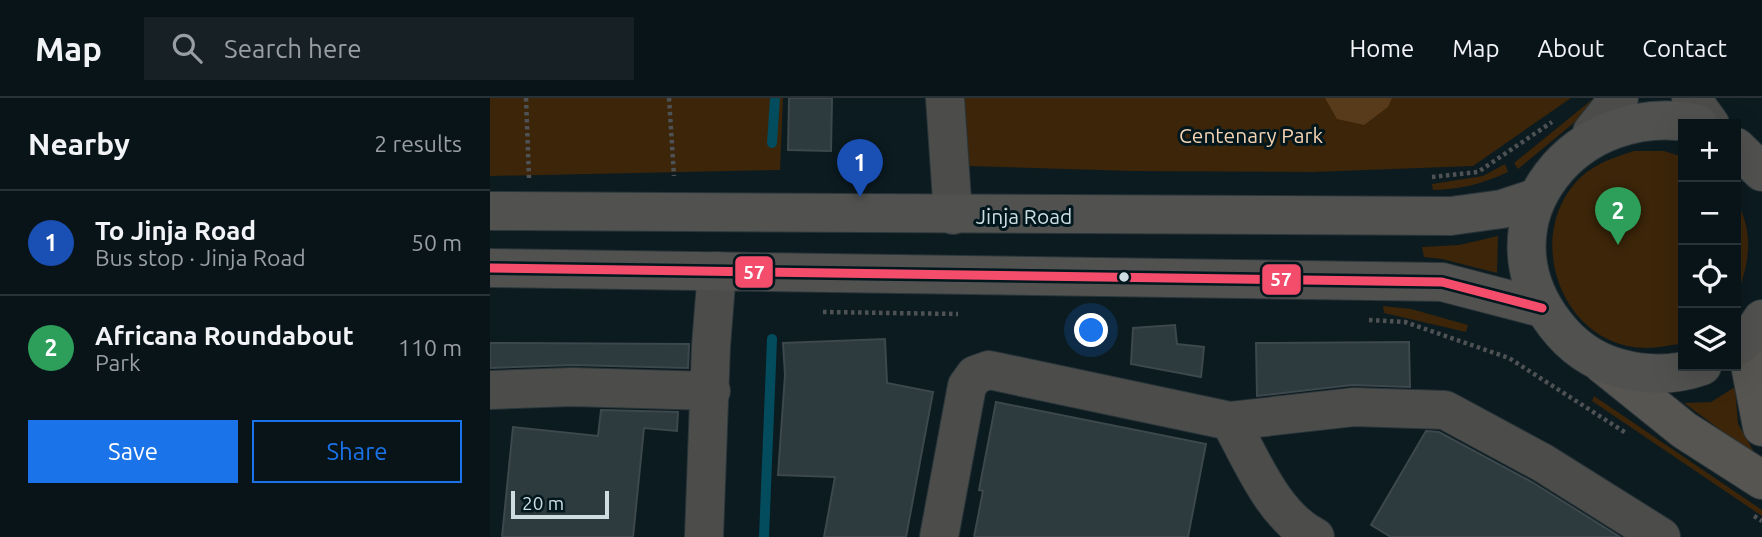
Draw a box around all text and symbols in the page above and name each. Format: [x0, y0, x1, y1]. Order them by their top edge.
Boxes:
search box [144, 17, 634, 80]
icon: search [168, 29, 206, 67]
text: Map [35, 30, 102, 67]
text: Search here [224, 34, 362, 63]
text: Home [1349, 35, 1414, 62]
text: Map [1452, 35, 1499, 62]
text: About [1537, 35, 1604, 62]
text: Contact [1642, 35, 1727, 62]
map controls [1678, 119, 1741, 371]
button: + [1678, 119, 1741, 182]
park label: Centenary Park [1179, 123, 1323, 147]
text: Nearby [28, 127, 130, 161]
text: 2 results [374, 131, 462, 156]
pin: 1 [837, 139, 883, 197]
button: − [1678, 182, 1741, 245]
pin: 2 [1595, 187, 1641, 245]
street label: Jinja Road [976, 204, 1072, 228]
text: To Jinja Road [95, 216, 256, 245]
text: 1 [45, 230, 57, 255]
text: 50 m [411, 230, 462, 255]
text: Bus stop · Jinja Road [95, 245, 306, 270]
button: locate [1678, 245, 1741, 308]
line badge: 57 [734, 255, 774, 289]
text: 57 [743, 261, 765, 283]
line badge: 57 [1261, 263, 1302, 296]
text: 57 [1270, 268, 1292, 290]
unlabelled marker [1117, 270, 1131, 284]
button: layers [1678, 308, 1741, 371]
your location [1074, 313, 1108, 347]
text: Africana Roundabout [95, 321, 354, 350]
text: 2 [45, 335, 57, 360]
text: 110 m [398, 335, 462, 360]
text: Park [95, 350, 141, 375]
button: Save [28, 420, 238, 483]
button: Share [252, 420, 462, 483]
scale bar [511, 488, 609, 520]
text: 20 m [522, 492, 564, 514]

